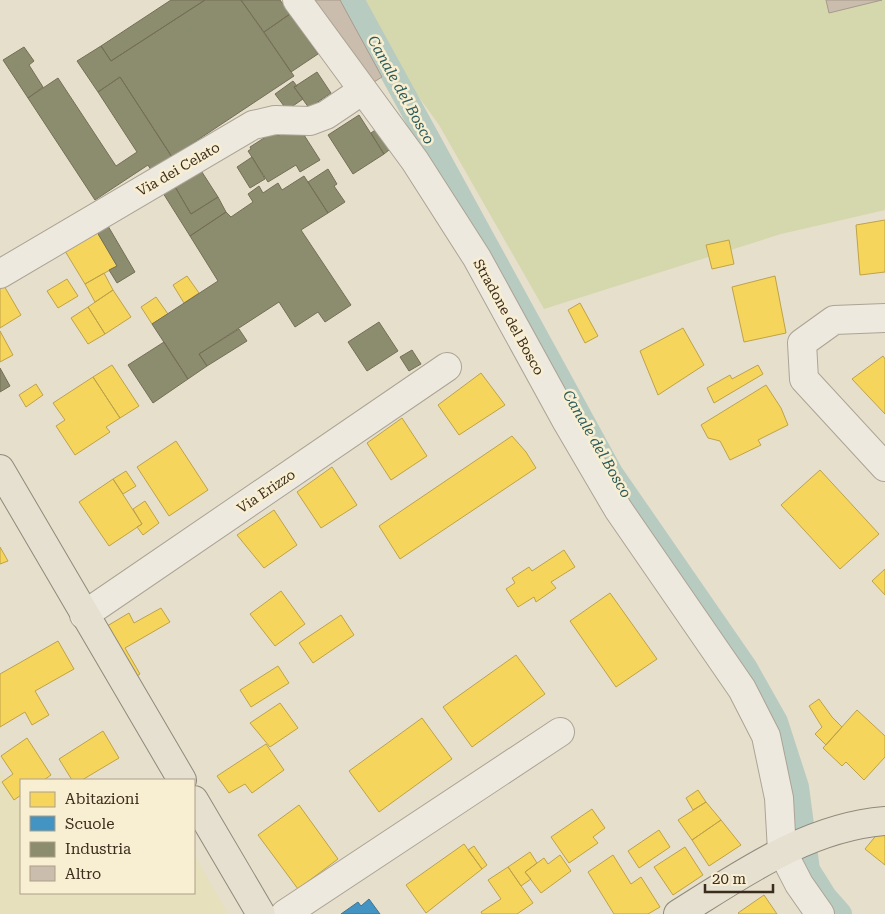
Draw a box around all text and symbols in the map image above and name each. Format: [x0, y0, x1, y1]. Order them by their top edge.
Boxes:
water label: Canale del Bosco [364, 33, 438, 148]
street label: Via dei Celato [134, 139, 222, 199]
street label: Stradone del Bosco [470, 256, 548, 378]
water label: Canale del Bosco [559, 387, 635, 501]
street label: Via Erizzo [234, 466, 298, 516]
legend [20, 779, 195, 894]
text: Abitazioni [65, 790, 140, 808]
text: Scuole [65, 815, 114, 833]
text: Industria [65, 840, 131, 858]
scale bar [705, 862, 772, 894]
text: Altro [65, 865, 101, 883]
text: 20 m [712, 870, 747, 888]

